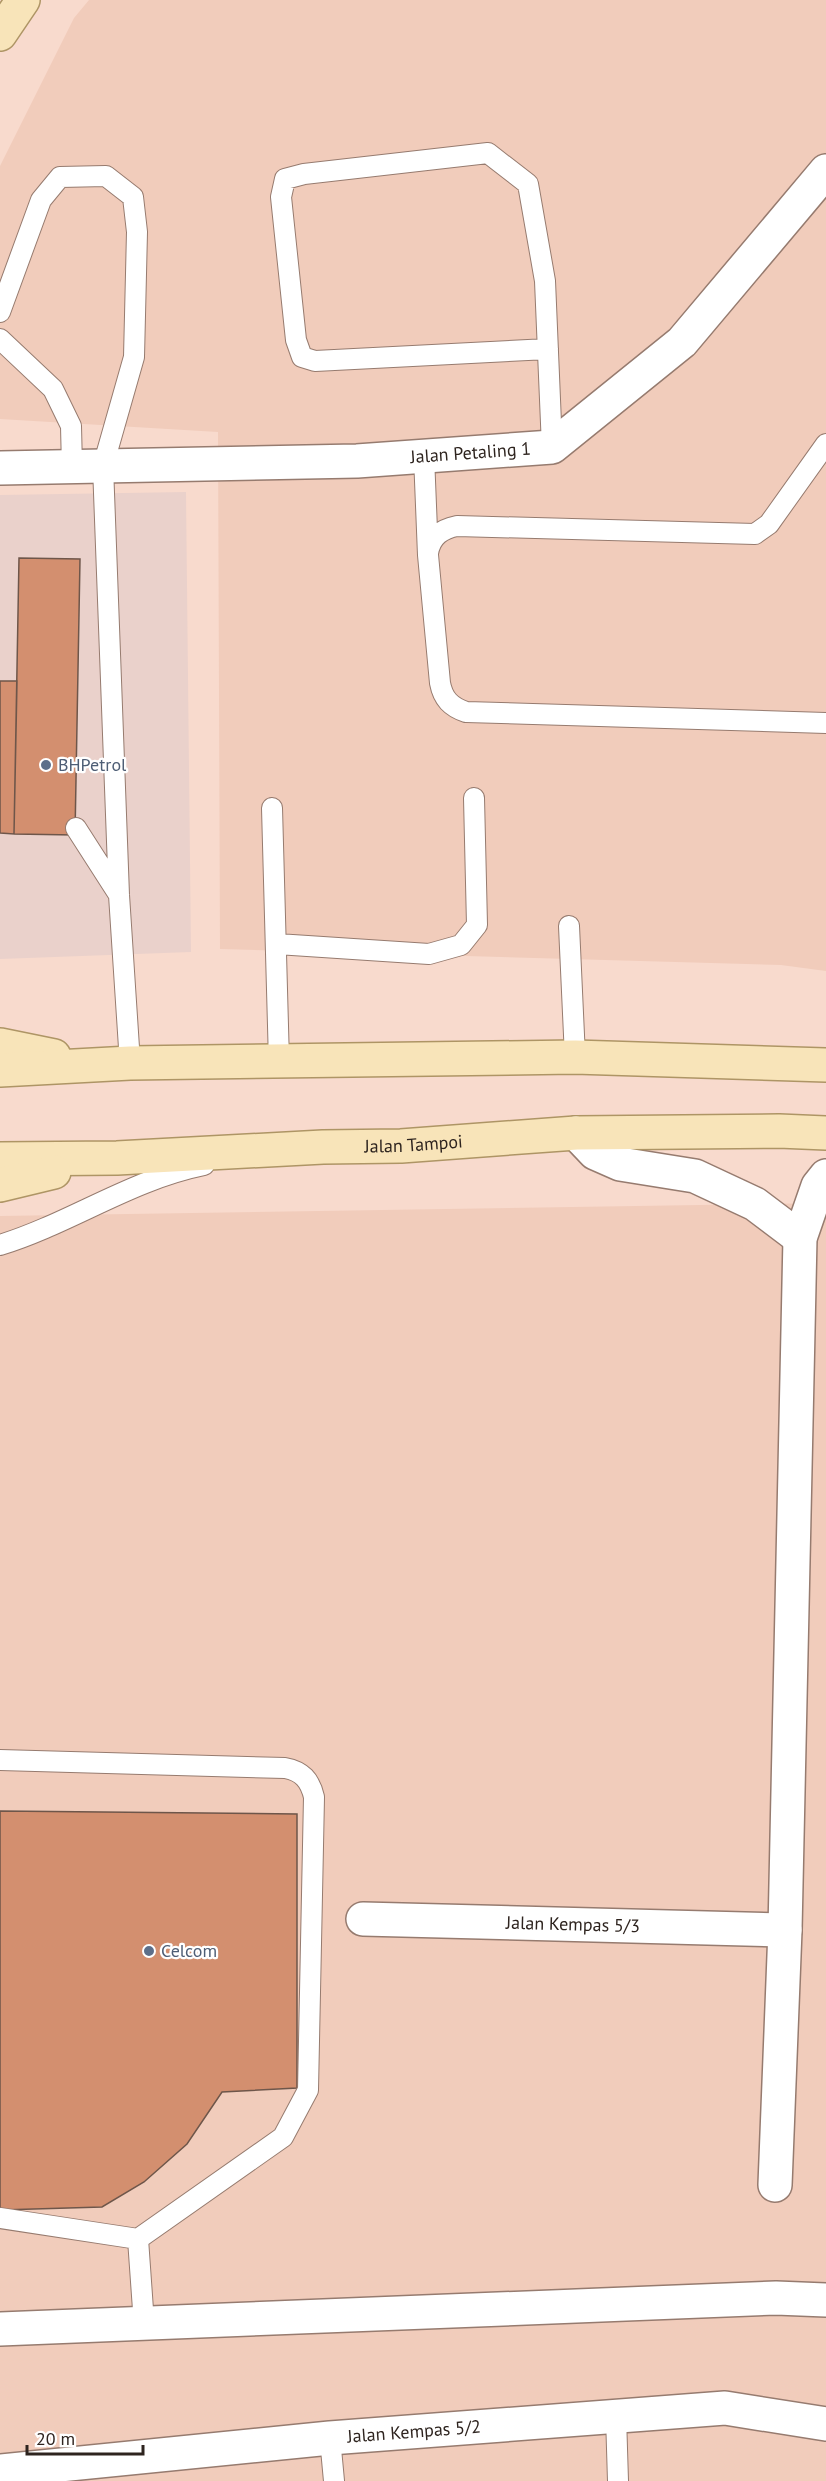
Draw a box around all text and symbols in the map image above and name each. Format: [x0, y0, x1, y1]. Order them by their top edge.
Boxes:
street label: Jalan Petaling 1 [408, 437, 532, 468]
place label: BHPetrol [58, 753, 127, 776]
marker: BHPetrol [39, 758, 53, 772]
street label: Jalan Tampoi [363, 1129, 464, 1157]
street label: Jalan Kempas 5/3 [505, 1911, 640, 1937]
place label: Celcom [161, 1939, 217, 1962]
marker: Celcom [142, 1944, 156, 1958]
street label: Jalan Kempas 5/2 [345, 2415, 482, 2448]
scale bar [27, 2418, 142, 2456]
text: 20 m [36, 2427, 75, 2450]

